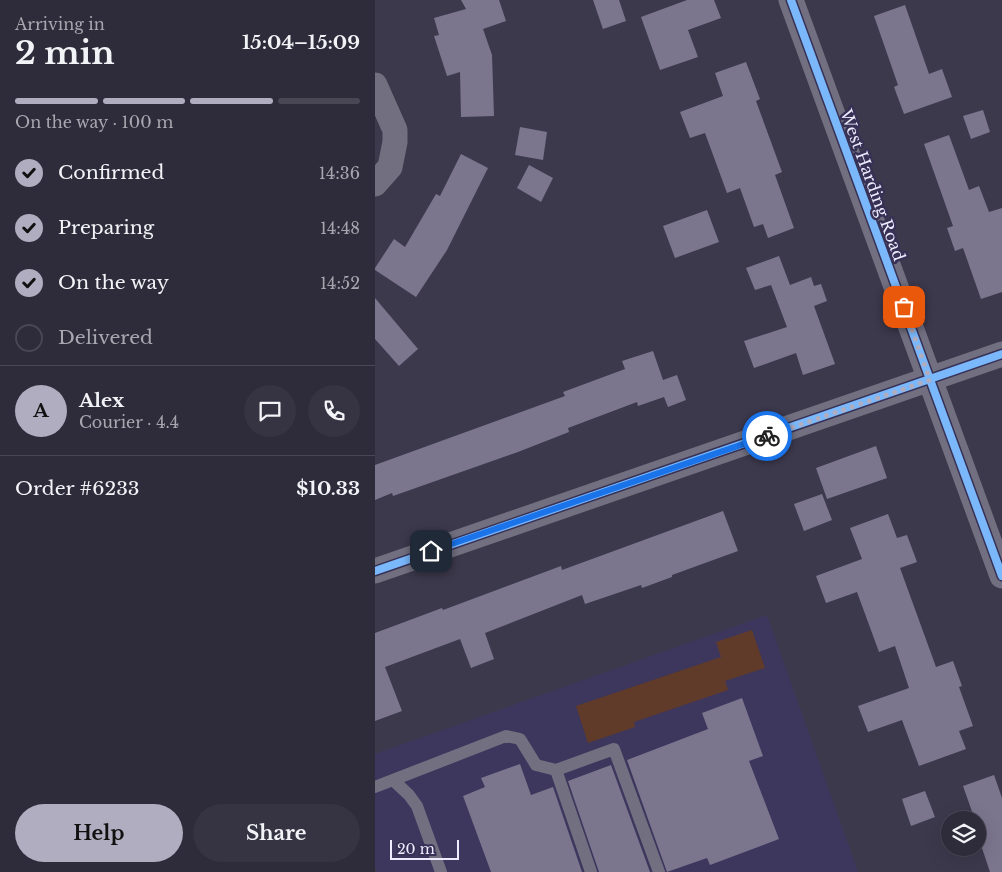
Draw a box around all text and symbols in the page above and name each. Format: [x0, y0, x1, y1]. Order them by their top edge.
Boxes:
text: Arriving in [15, 14, 105, 34]
text: 15:04–15:09 [242, 31, 360, 54]
text: 2 min [15, 33, 115, 73]
street label: West Harding Road [836, 106, 910, 264]
text: On the way · 100 m [15, 112, 173, 132]
icon: check [15, 159, 43, 187]
text: Confirmed [58, 161, 164, 184]
text: 14:36 [319, 163, 360, 183]
icon: check [15, 214, 43, 242]
text: Preparing [58, 216, 154, 239]
text: 14:48 [320, 218, 360, 238]
icon: check [15, 269, 43, 297]
text: On the way [58, 271, 169, 294]
text: 14:52 [320, 273, 360, 293]
pin [883, 286, 925, 328]
icon: bag [890, 293, 918, 321]
text: Delivered [58, 326, 153, 349]
button: chat [244, 385, 296, 437]
button: phone [308, 385, 360, 437]
text: Alex [79, 389, 124, 412]
text: A [33, 399, 49, 422]
courier [742, 411, 792, 461]
text: Courier · 4.4 [79, 412, 179, 432]
icon: bike [753, 422, 781, 450]
text: Order #6233 [15, 477, 140, 500]
text: $10.33 [296, 477, 360, 500]
pin [410, 530, 452, 572]
icon: home [417, 537, 445, 565]
button: Help [15, 804, 183, 862]
button: Share [193, 804, 360, 862]
map controls [941, 811, 986, 856]
button: layers [941, 811, 986, 856]
scale bar [390, 837, 459, 860]
text: 20 m [397, 840, 435, 858]

